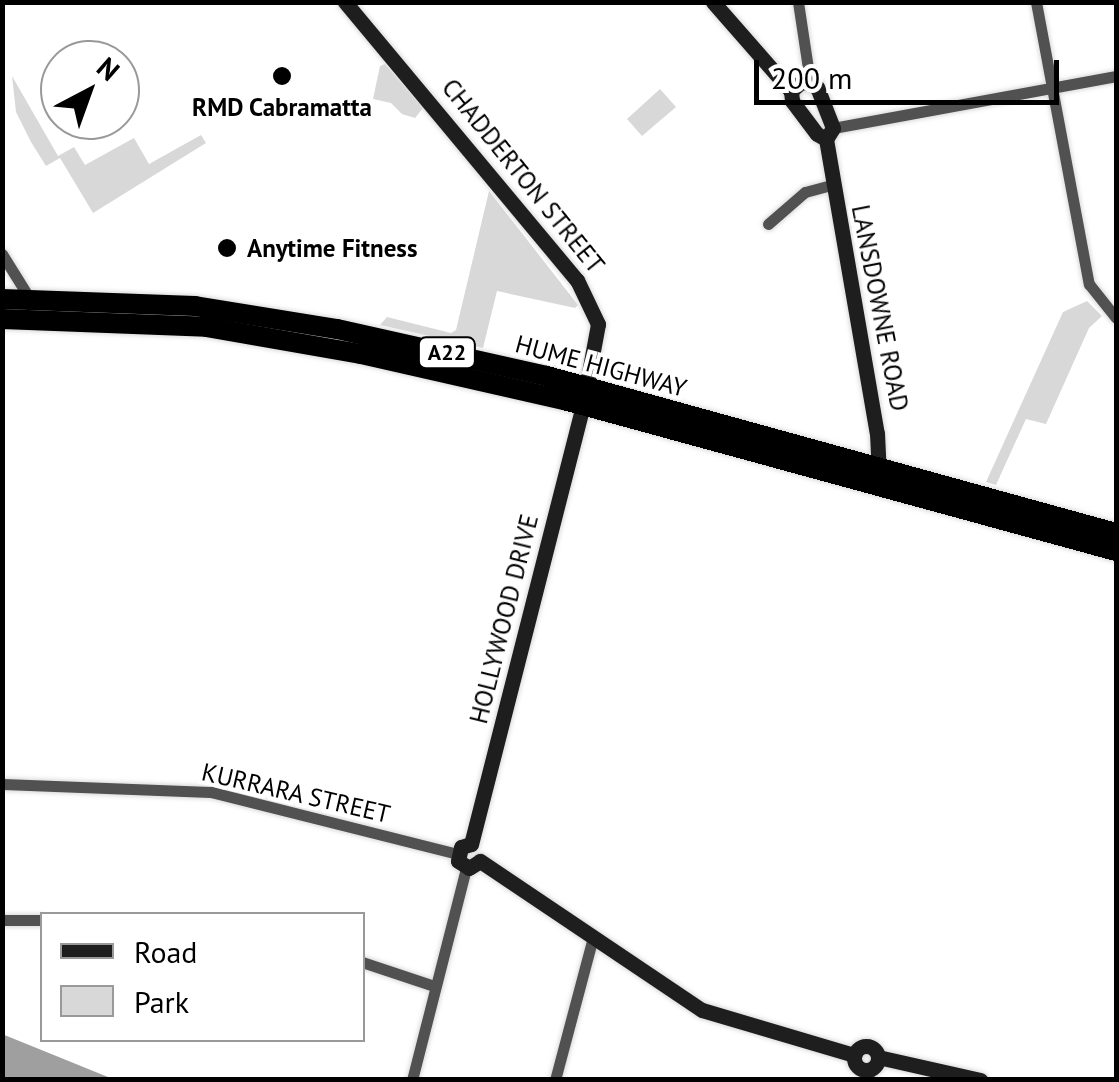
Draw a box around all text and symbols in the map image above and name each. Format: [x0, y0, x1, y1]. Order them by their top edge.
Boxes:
north arrow [40, 40, 140, 140]
scale bar [759, 40, 1064, 102]
text: N [90, 48, 128, 88]
text: 200 m [771, 58, 852, 97]
marker: RMD Cabramatta [271, 65, 293, 87]
street label: CHADDERTON STREET [435, 73, 611, 279]
place label: RMD Cabramatta [192, 92, 372, 122]
street label: LANSDOWNE ROAD [845, 202, 915, 414]
place label: Anytime Fitness [247, 233, 417, 263]
marker: Anytime Fitness [216, 237, 238, 259]
street label: HUME HIGHWAY [512, 329, 690, 403]
road number: A22 [417, 336, 477, 370]
street label: HOLLYWOOD DRIVE [463, 511, 545, 727]
street label: KURRARA STREET [198, 757, 394, 829]
legend [40, 912, 365, 1042]
text: Road [134, 932, 198, 971]
text: Park [134, 982, 189, 1021]

